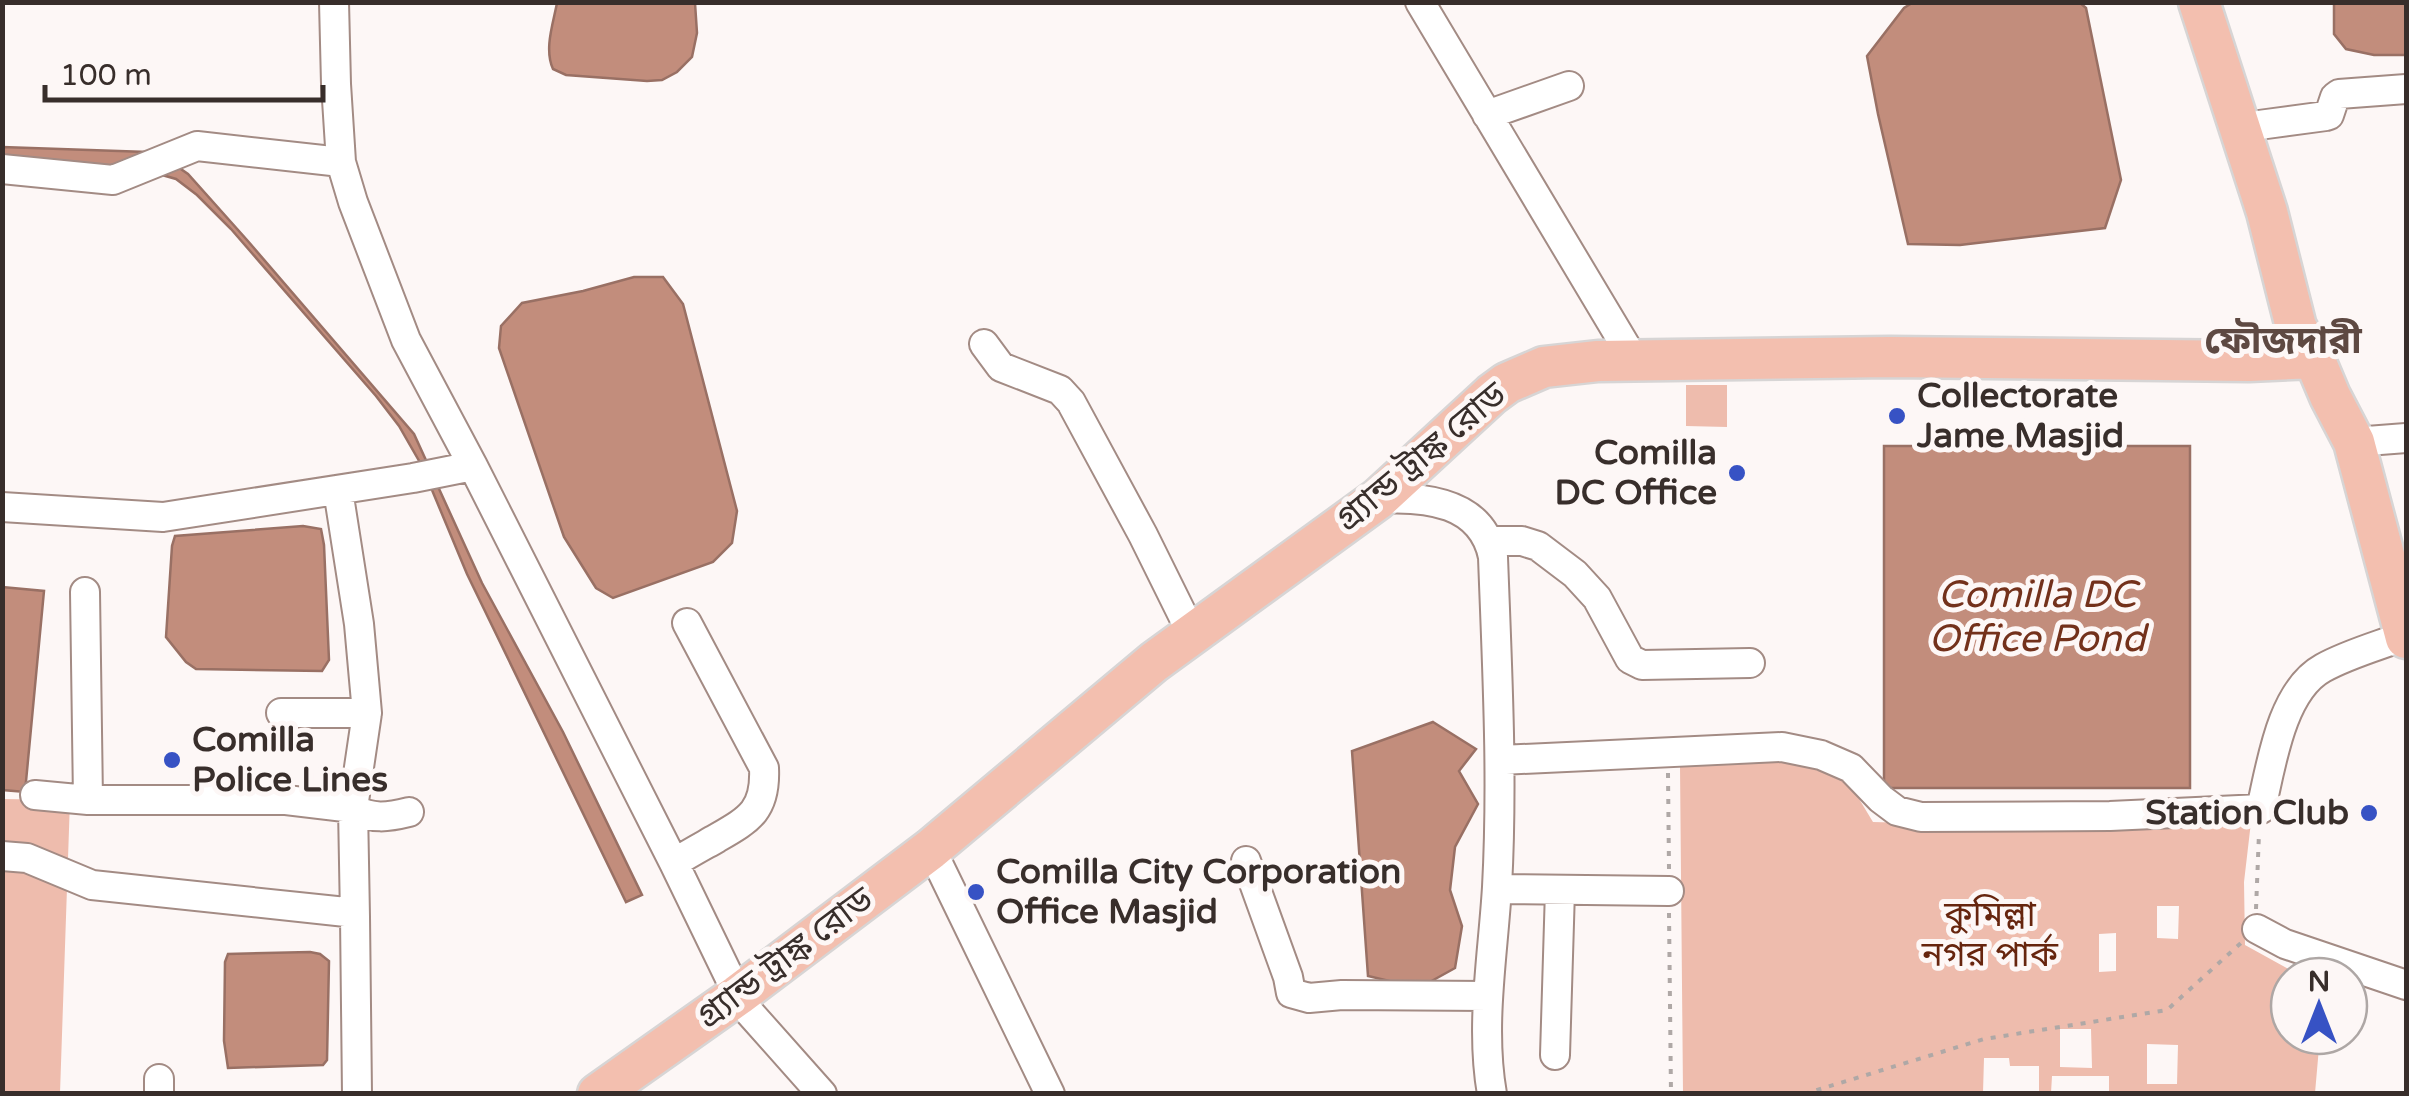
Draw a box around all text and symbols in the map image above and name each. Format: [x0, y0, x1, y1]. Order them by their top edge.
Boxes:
scale bar [45, 40, 322, 102]
text: 100 m [60, 57, 152, 94]
district label: ফৌজদারী [2204, 318, 2363, 364]
street label: গ্র্যান্ড ট্রাঙ্ক রোড [1327, 373, 1516, 541]
place label: Collectorate Jame Masjid [1916, 375, 2124, 457]
marker: Collectorate Jame Masjid [1886, 405, 1908, 427]
place label: Comilla DC Office [1554, 432, 1717, 514]
marker: Comilla DC Office [1726, 462, 1748, 484]
water label: Comilla DC Office Pond [1929, 572, 2149, 662]
place label: Comilla Police Lines [192, 719, 388, 801]
marker: Comilla Police Lines [161, 749, 183, 771]
place label: Station Club [2145, 792, 2349, 834]
marker: Station Club [2358, 802, 2380, 824]
place label: Comilla City Corporation Office Masjid [996, 851, 1401, 933]
street label: গ্র্যান্ড ট্রাঙ্ক রোড [689, 877, 882, 1038]
marker: Comilla City Corporation Office Masjid [965, 881, 987, 903]
park label: কুমিল্লা নগর পার্ক [1921, 894, 2059, 976]
north arrow [2269, 956, 2369, 1056]
text: N [2308, 965, 2330, 999]

